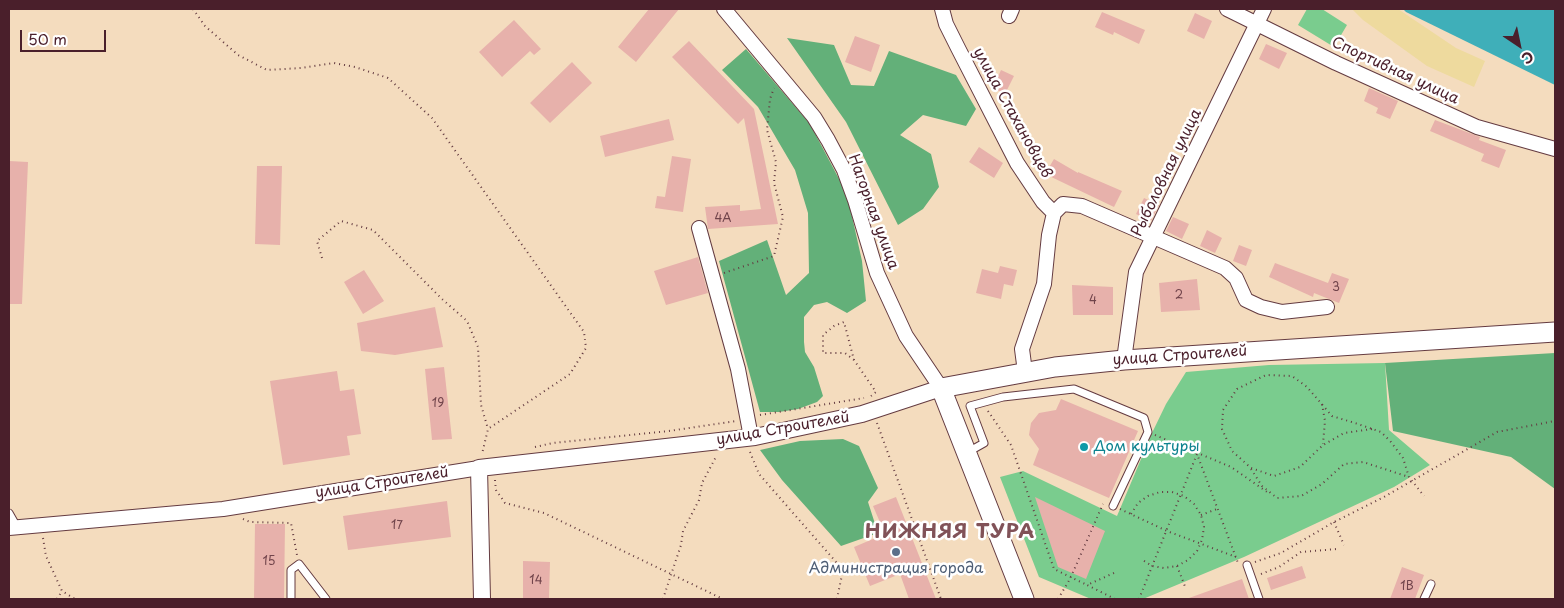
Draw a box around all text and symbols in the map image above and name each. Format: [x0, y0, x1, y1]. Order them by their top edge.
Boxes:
scale bar [22, 20, 109, 52]
north arrow [1494, 20, 1544, 70]
text: 50 m [28, 27, 67, 50]
street label: Спортивная улица [1328, 34, 1462, 108]
street label: улица Стахановцев [969, 45, 1055, 181]
text: С [1517, 46, 1538, 69]
street label: Рыболовная улица [1128, 106, 1206, 240]
street label: Нагорная улица [844, 152, 902, 272]
house number: 4А [714, 212, 732, 226]
house number: 3 [1332, 281, 1340, 295]
house number: 2 [1175, 289, 1183, 303]
house number: 4 [1089, 294, 1097, 308]
street label: улица Строителей [1112, 342, 1248, 370]
house number: 19 [432, 397, 444, 411]
street label: улица Строителей [715, 408, 851, 450]
place label: Дом культуры [1094, 438, 1200, 456]
marker: Дом культуры [1078, 441, 1090, 453]
street label: улица Строителей [314, 464, 450, 502]
house number: 17 [391, 519, 403, 533]
district label: НИЖНЯЯ ТУРА [864, 520, 1036, 544]
marker: Администрация города [890, 546, 902, 558]
house number: 15 [262, 555, 276, 569]
place label: Администрация города [809, 560, 983, 578]
house number: 14 [529, 574, 543, 588]
house number: 1В [1400, 580, 1414, 594]

